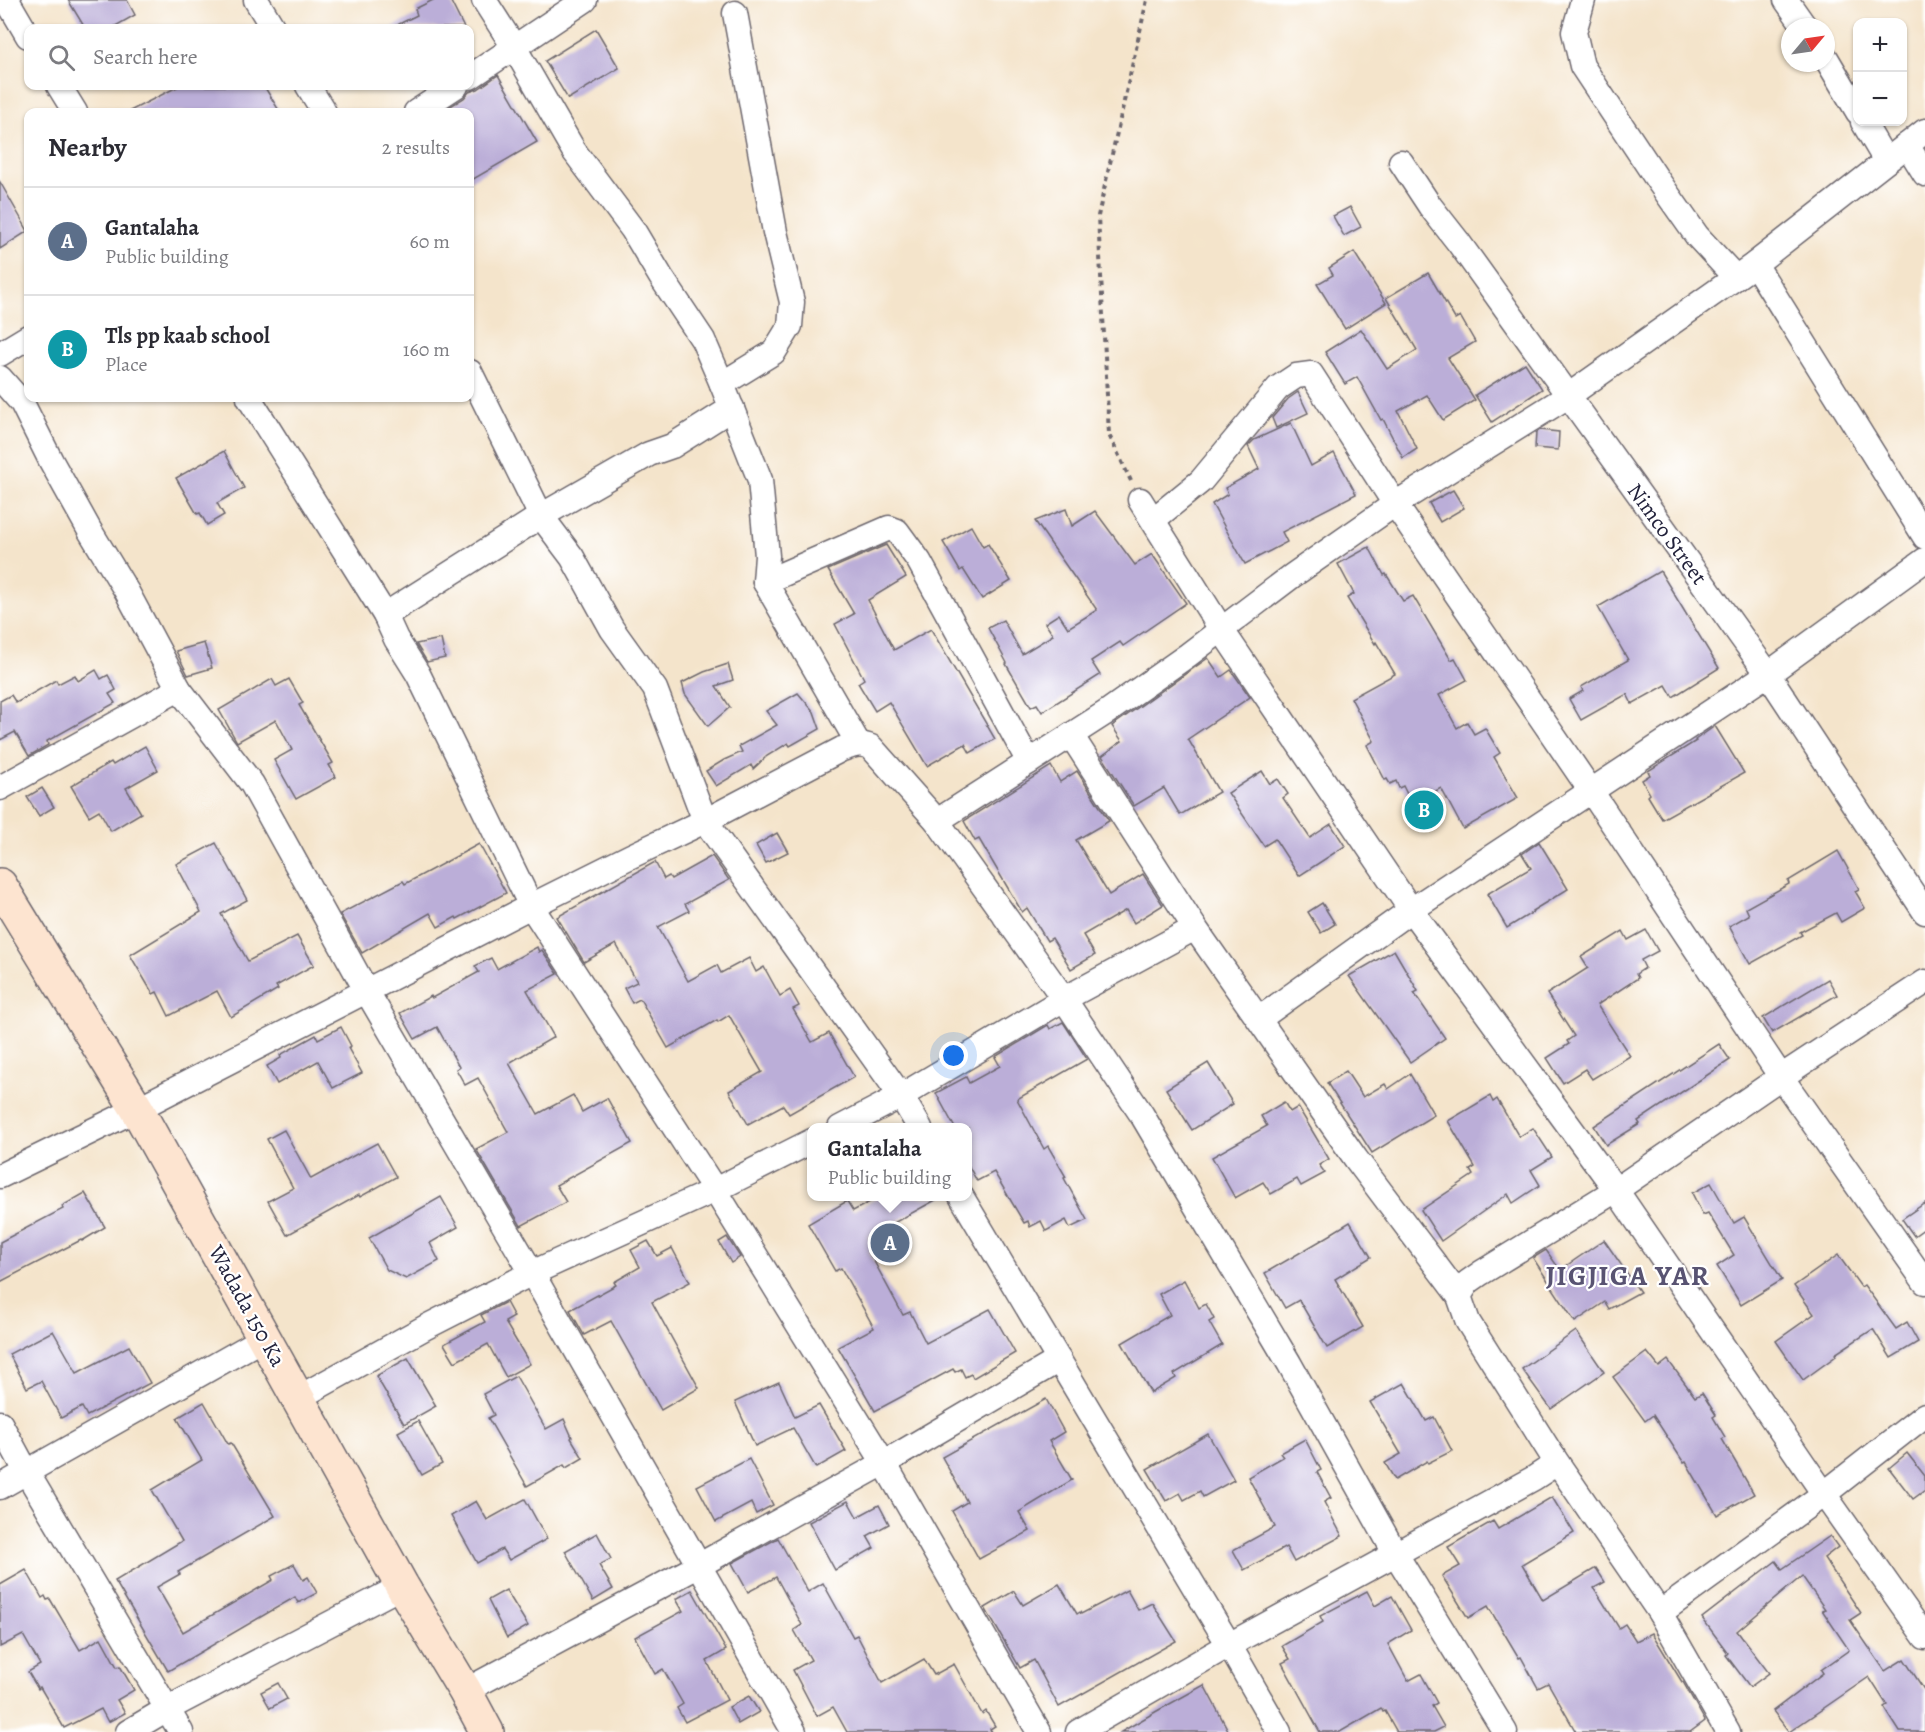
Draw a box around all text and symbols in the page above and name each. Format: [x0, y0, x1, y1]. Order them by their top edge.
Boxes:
north arrow [1781, 18, 1835, 72]
map controls [1853, 18, 1907, 126]
button: + [1853, 18, 1907, 72]
search box [24, 24, 474, 90]
icon: search [45, 41, 78, 74]
text: Search here [93, 42, 198, 72]
button: − [1853, 72, 1907, 126]
text: Nearby [48, 130, 127, 165]
text: 2 results [382, 134, 450, 161]
text: Gantalaha [105, 213, 199, 243]
text: A [61, 228, 74, 255]
text: 60 m [410, 228, 450, 255]
text: Public building [105, 243, 229, 270]
text: Tls pp kaab school [105, 321, 270, 351]
text: B [61, 336, 74, 363]
text: 160 m [403, 336, 450, 363]
text: Place [105, 351, 147, 378]
street label: Nimco Street [1620, 477, 1714, 591]
pin: B [1404, 788, 1444, 832]
your location [939, 1041, 968, 1070]
popup [807, 1123, 972, 1201]
text: Gantalaha [828, 1134, 922, 1164]
text: Public building [828, 1164, 951, 1191]
pin: A [870, 1220, 910, 1266]
street label: Wadada 150 Ka [201, 1239, 293, 1373]
district label: JIGJIGA YAR [1546, 1257, 1710, 1295]

